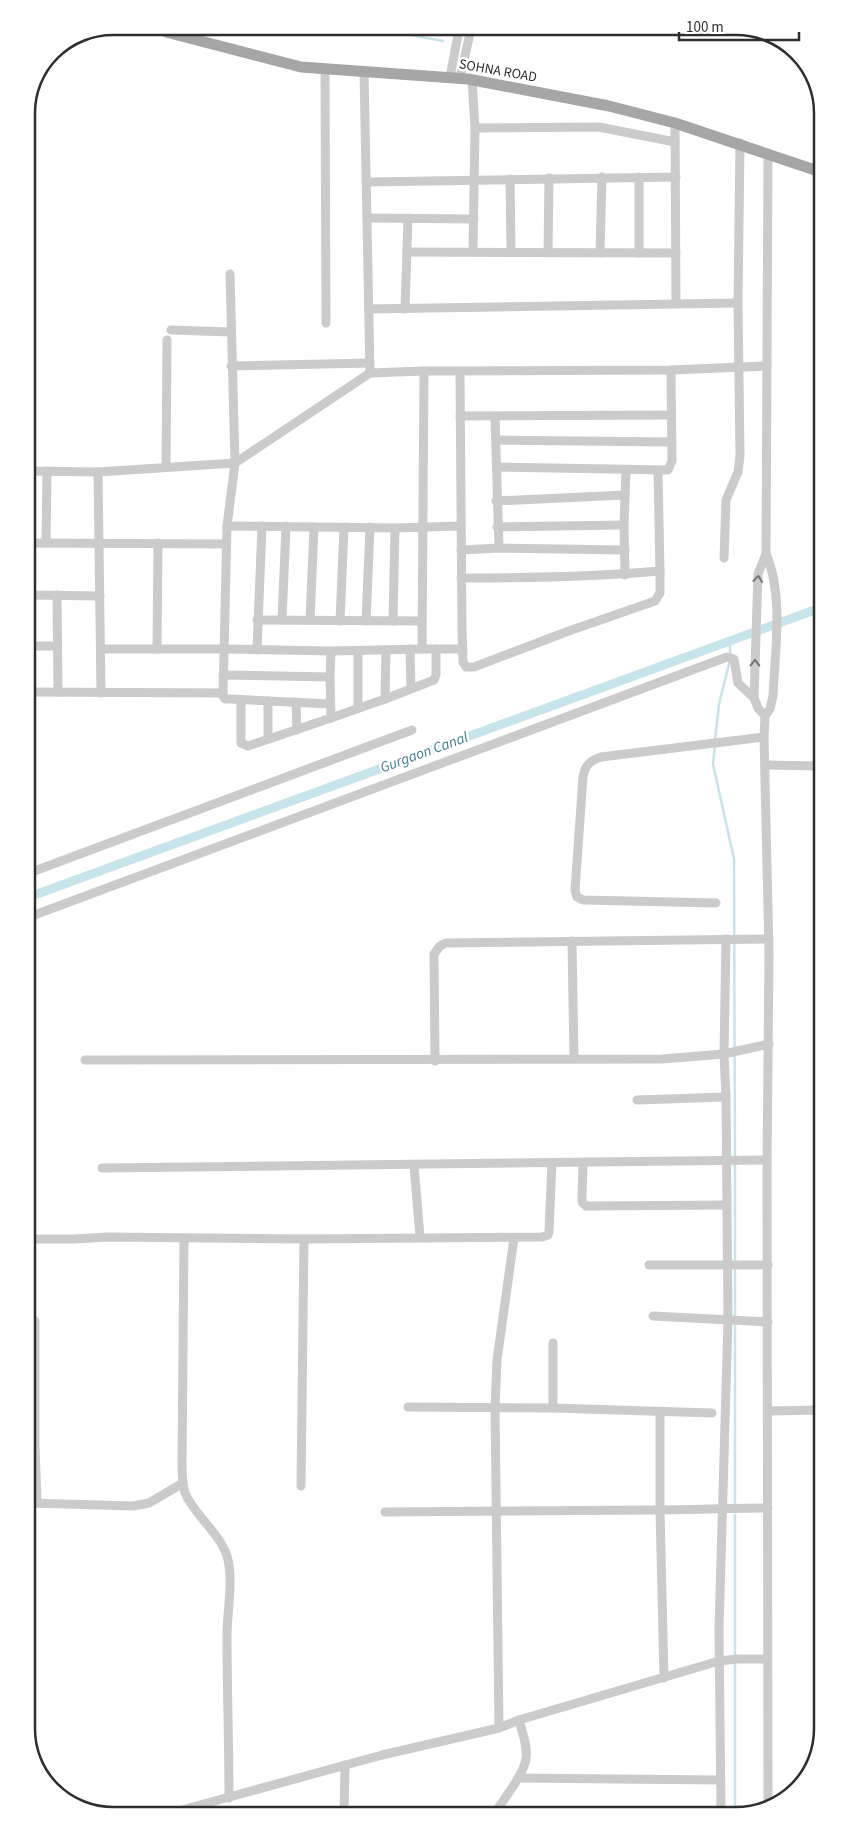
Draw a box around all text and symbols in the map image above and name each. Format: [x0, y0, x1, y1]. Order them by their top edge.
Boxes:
scale bar [679, 10, 799, 42]
text: 100 m [686, 17, 724, 38]
street label: SOHNA ROAD [457, 54, 538, 88]
one-way arrow [752, 575, 763, 583]
one-way arrow [750, 659, 760, 667]
water label: Gurgaon Canal [377, 727, 471, 778]

